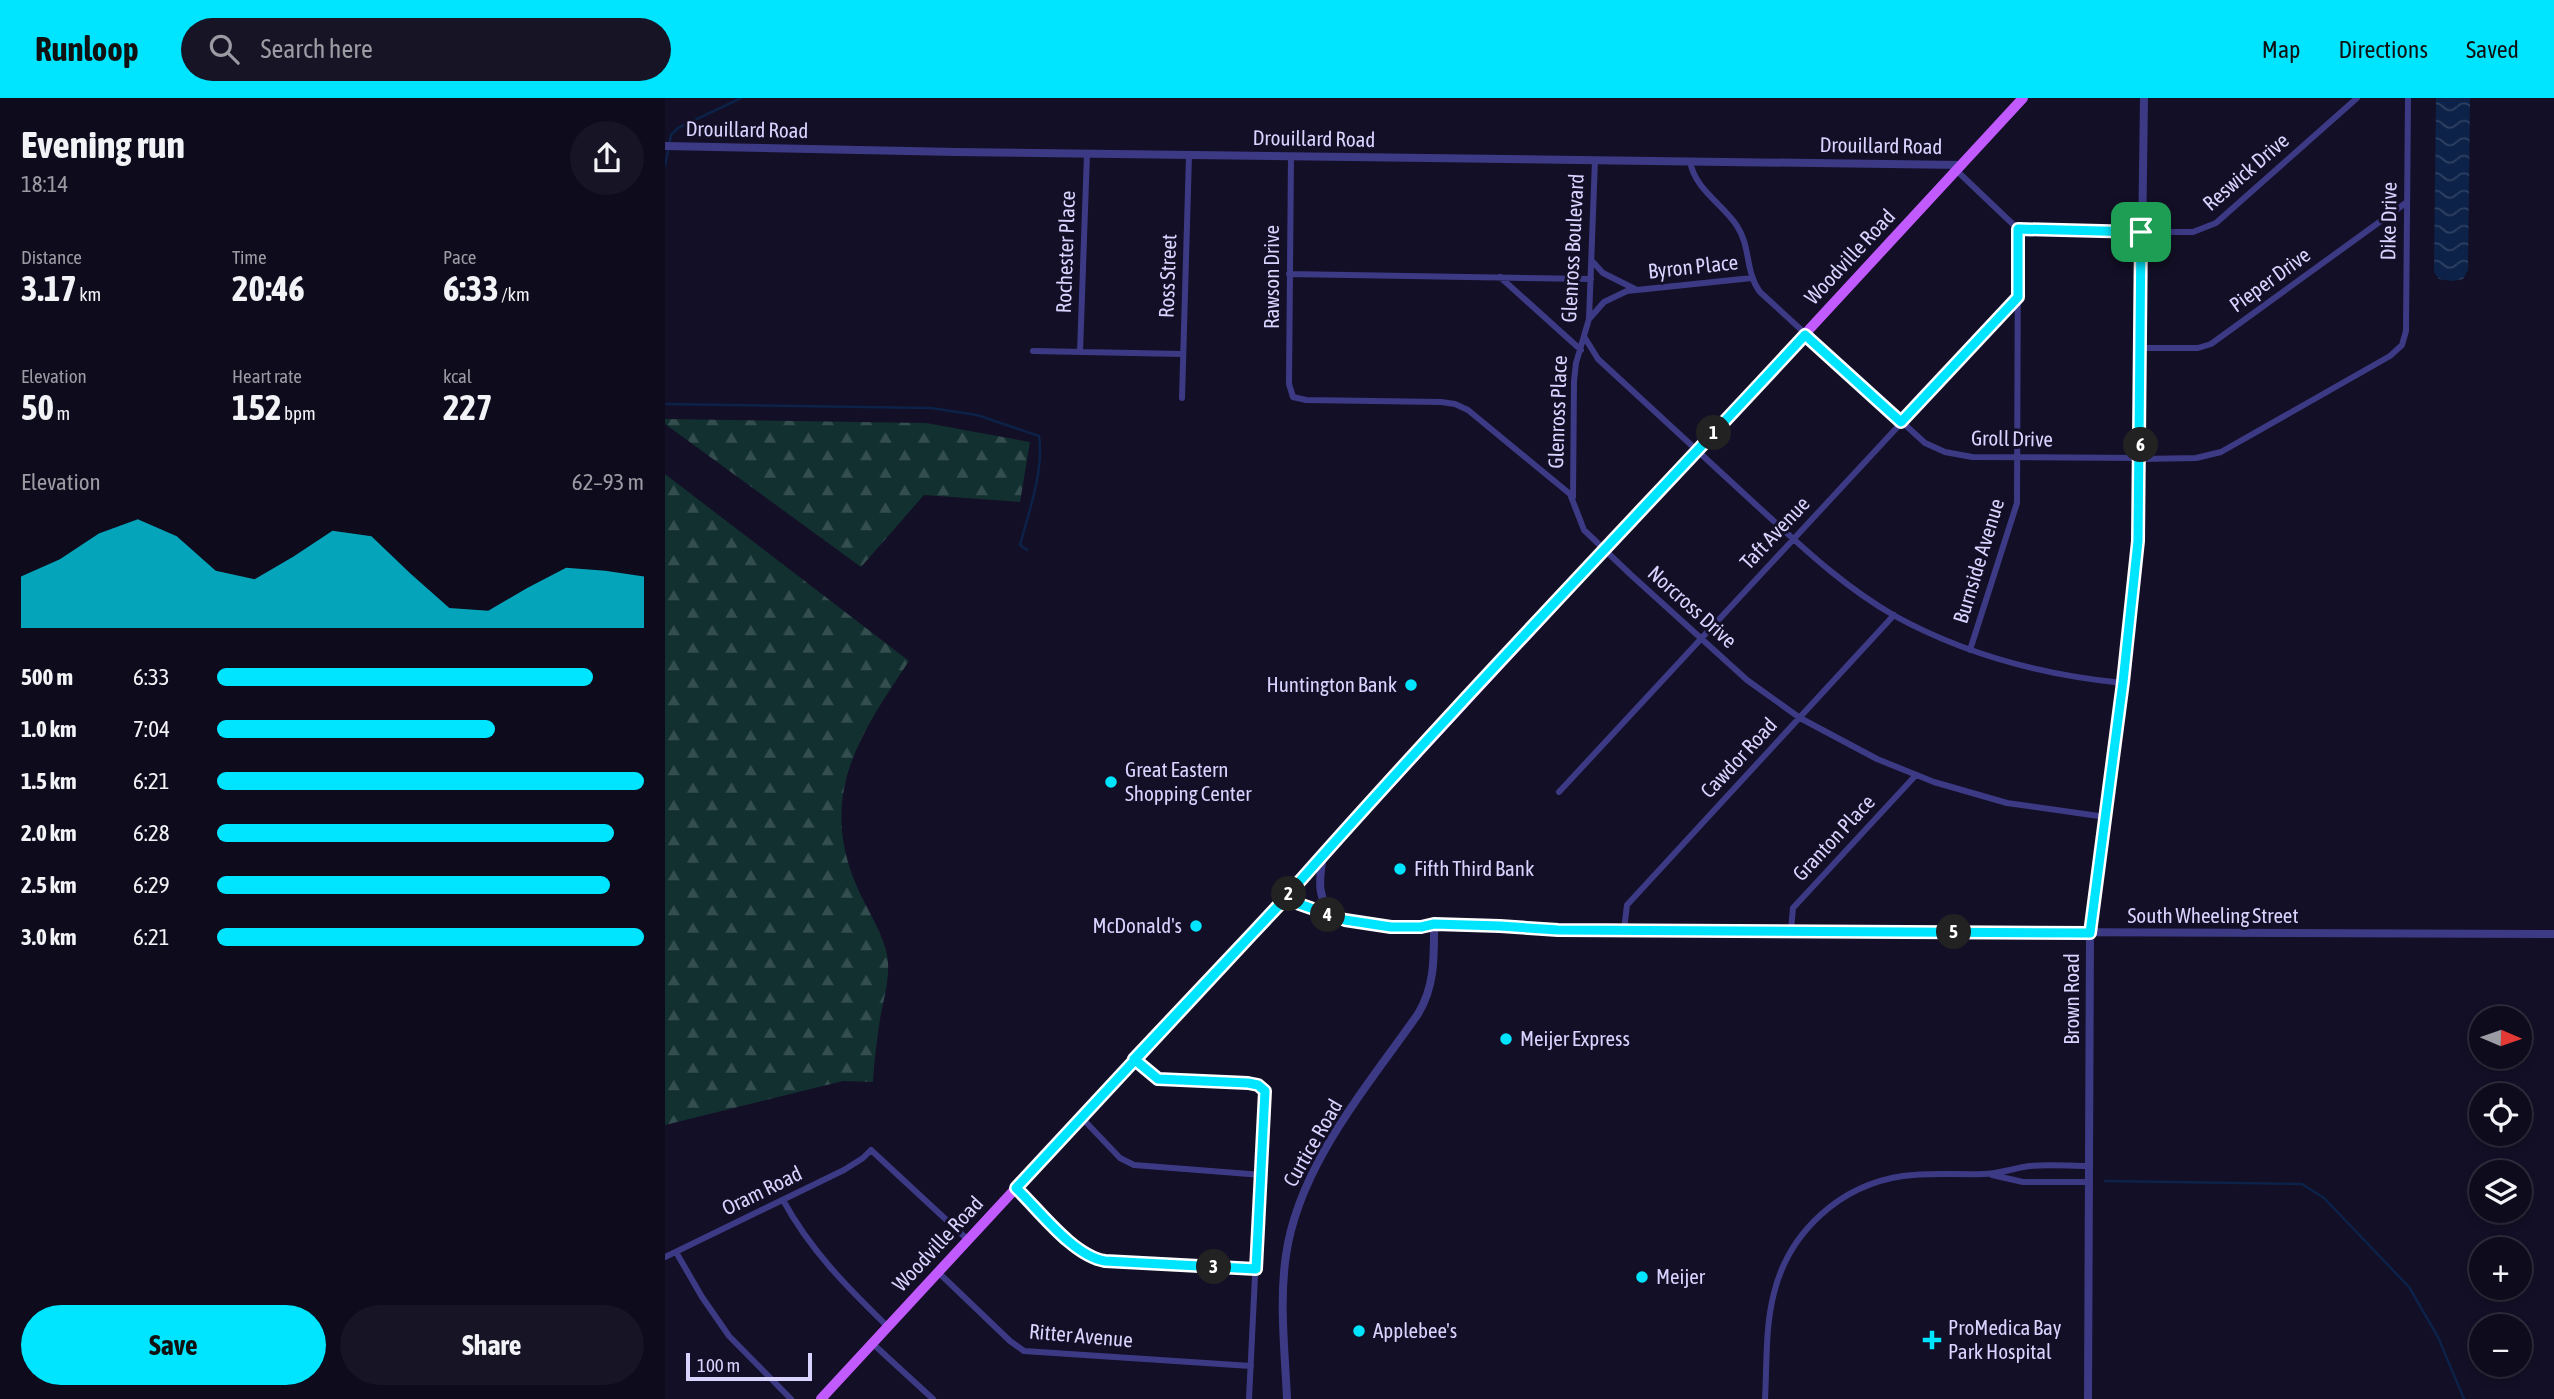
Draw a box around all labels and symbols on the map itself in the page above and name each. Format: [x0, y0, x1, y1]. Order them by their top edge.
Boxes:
street label: Drouillard Road [685, 116, 809, 142]
street label: Drouillard Road [1252, 125, 1376, 151]
street label: Reswick Drive [2198, 128, 2293, 215]
street label: Drouillard Road [1819, 132, 1943, 158]
street label: Glenross Boulevard [1556, 173, 1588, 323]
street label: Dike Drive [2375, 181, 2401, 260]
street label: Rochester Place [1051, 190, 1079, 314]
pin [2111, 202, 2171, 262]
street label: Woodville Road [1799, 204, 1899, 309]
street label: Rawson Drive [1259, 225, 1283, 329]
street label: Ross Street [1154, 233, 1180, 318]
street label: Pieper Drive [2225, 242, 2314, 316]
street label: Byron Place [1647, 249, 1739, 283]
street label: Glenross Place [1543, 355, 1571, 469]
pin: 1 [1697, 416, 1731, 450]
street label: Groll Drive [1971, 425, 2053, 451]
pin: 6 [2123, 428, 2159, 462]
street label: Taft Avenue [1735, 491, 1814, 574]
street label: Burnside Avenue [1948, 495, 2008, 626]
street label: Norcross Drive [1643, 560, 1742, 652]
place label: Huntington Bank [1266, 672, 1397, 696]
marker: Huntington Bank [1403, 677, 1419, 693]
street label: Cawdor Road [1695, 712, 1781, 802]
place label: Great Eastern Shopping Center [1125, 757, 1252, 805]
marker: Great Eastern Shopping Center [1103, 774, 1119, 790]
street label: Granton Place [1787, 789, 1879, 885]
place label: Fifth Third Bank [1414, 856, 1534, 880]
marker: Fifth Third Bank [1392, 861, 1408, 877]
pin: 2 [1271, 876, 1307, 912]
pin: 4 [1311, 898, 1345, 932]
street label: South Wheeling Street [2128, 903, 2298, 927]
place label: McDonald's [1092, 913, 1182, 937]
pin: 5 [1937, 914, 1971, 950]
marker: McDonald's [1188, 918, 1204, 934]
street label: Brown Road [2059, 953, 2083, 1045]
north arrow [2469, 1006, 2532, 1069]
place label: Meijer Express [1520, 1026, 1630, 1050]
marker: Meijer Express [1498, 1031, 1514, 1047]
street label: Curtice Road [1278, 1095, 1347, 1190]
street label: Oram Road [718, 1160, 805, 1220]
street label: Woodville Road [887, 1191, 987, 1296]
pin: 3 [1197, 1250, 1231, 1284]
place label: Meijer [1656, 1264, 1706, 1288]
marker: Meijer [1634, 1269, 1650, 1285]
place label: ProMedica Bay Park Hospital [1948, 1315, 2062, 1363]
place label: Applebee's [1373, 1318, 1457, 1342]
street label: Ritter Avenue [1028, 1319, 1134, 1351]
marker: Applebee's [1351, 1323, 1367, 1339]
marker: ProMedica Bay Park Hospital [1922, 1330, 1942, 1350]
scale bar [686, 1350, 812, 1382]

